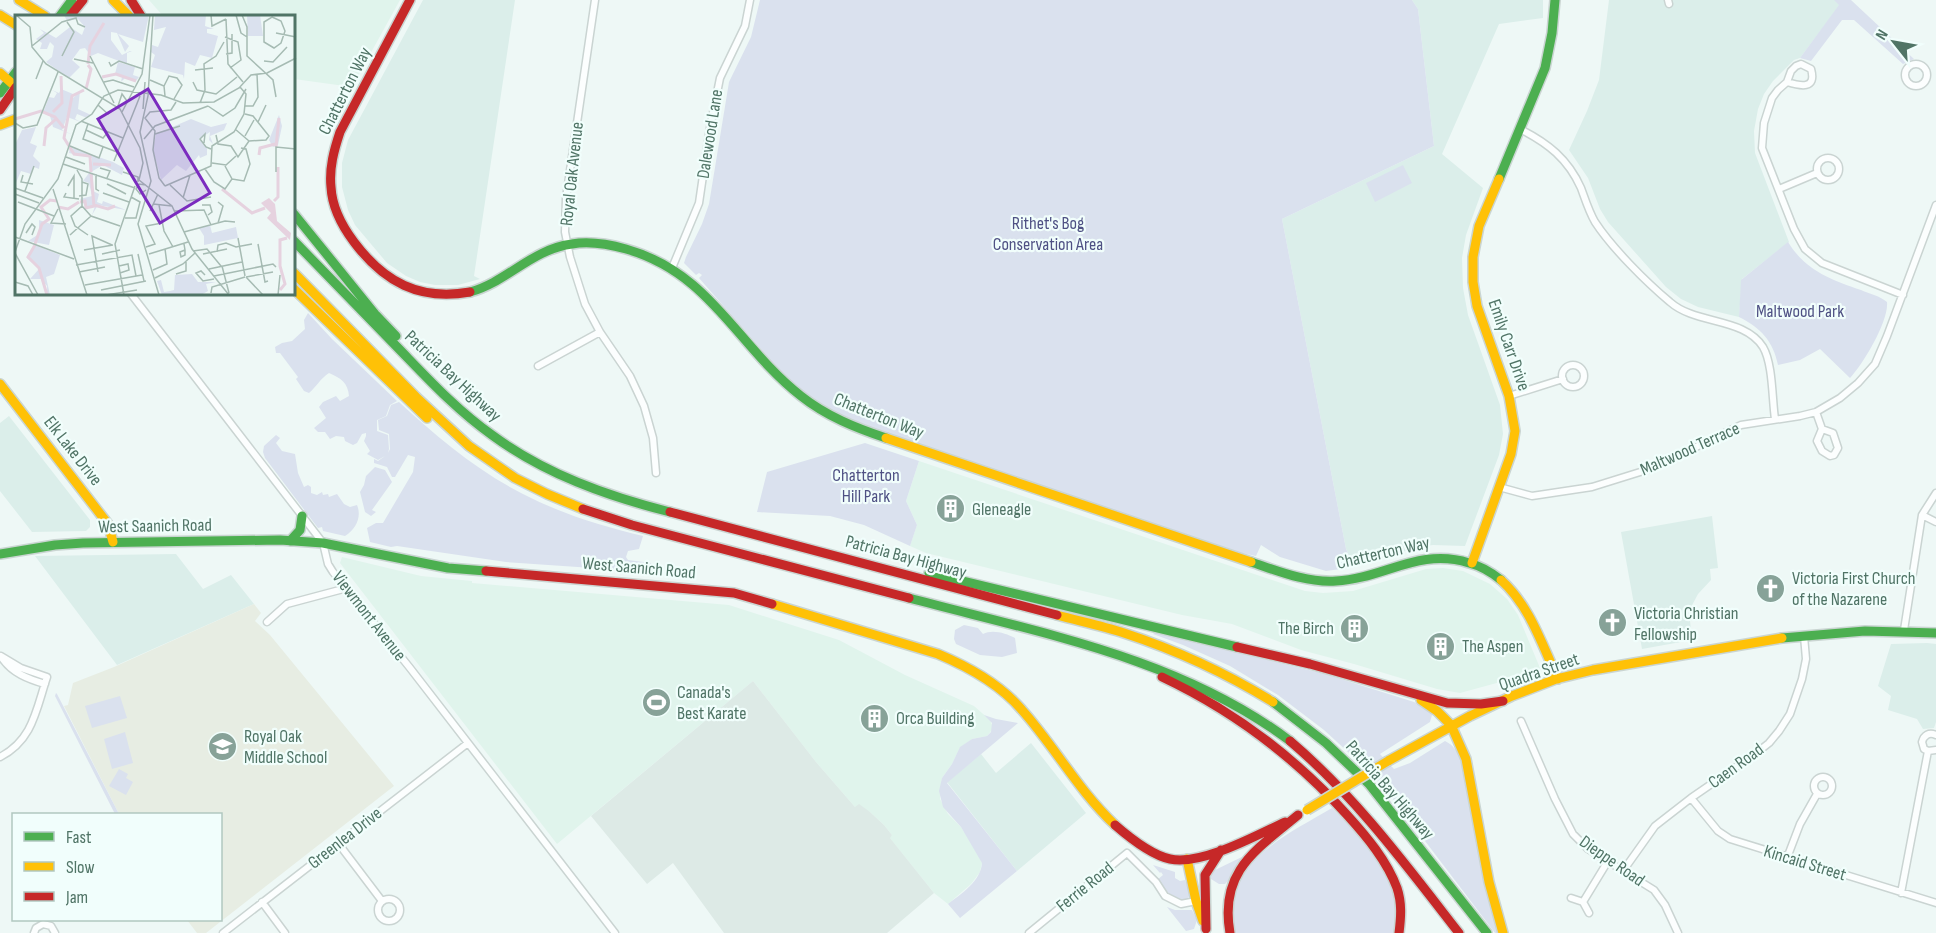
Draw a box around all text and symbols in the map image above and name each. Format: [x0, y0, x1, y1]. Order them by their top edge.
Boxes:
north arrow [1864, 12, 1924, 72]
inset map [15, 15, 296, 296]
text: N [1872, 26, 1893, 44]
street label: Chatterton Way [314, 44, 376, 138]
street label: Dalewood Lane [693, 88, 727, 180]
street label: Royal Oak Avenue [556, 121, 588, 227]
park label: Rithet's Bog Conservation Area [993, 213, 1103, 255]
street label: Emily Carr Drive [1484, 296, 1534, 394]
park label: Maltwood Park [1756, 301, 1844, 322]
street label: Patricia Bay Highway [400, 326, 506, 426]
street label: Chatterton Way [831, 388, 927, 444]
street label: Elk Lake Drive [39, 412, 107, 490]
street label: Maltwood Terrace [1637, 418, 1743, 480]
park label: Chatterton Hill Park [832, 465, 900, 507]
building icon: Gleneagle [935, 493, 967, 525]
place label: Gleneagle [972, 499, 1031, 520]
street label: West Saanich Road [98, 515, 212, 537]
street label: Patricia Bay Highway [843, 531, 969, 583]
street label: Chatterton Way [1334, 532, 1432, 574]
street label: West Saanich Road [581, 553, 697, 583]
street label: Viewmont Avenue [327, 567, 411, 665]
place label: Victoria First Church of the Nazarene [1792, 568, 1916, 610]
church icon: Victoria First Church of the Nazarene [1755, 572, 1787, 604]
place label: Victoria Christian Fellowship [1634, 603, 1739, 645]
church icon: Victoria Christian Fellowship [1597, 607, 1629, 639]
building icon: The Birch [1339, 612, 1371, 644]
place label: The Birch [1278, 618, 1334, 639]
building icon: The Aspen [1425, 630, 1457, 662]
place label: The Aspen [1462, 636, 1524, 657]
street label: Quadra Street [1496, 648, 1582, 696]
place label: Canada's Best Karate [677, 682, 746, 724]
sports icon: Canada's Best Karate [640, 686, 672, 718]
building icon: Orca Building [859, 702, 891, 734]
place label: Orca Building [896, 708, 974, 729]
place label: Royal Oak Middle School [244, 726, 327, 768]
school or university icon: Royal Oak Middle School [207, 730, 239, 762]
street label: Patricia Bay Highway [1341, 736, 1439, 844]
street label: Caen Road [1704, 739, 1768, 793]
street label: Greenlea Drive [304, 803, 386, 873]
legend [12, 813, 222, 921]
text: Fast [66, 827, 92, 848]
street label: Dieppe Road [1575, 831, 1649, 891]
street label: Kincaid Street [1761, 841, 1849, 886]
text: Slow [66, 857, 95, 878]
street label: Ferrie Road [1052, 858, 1118, 916]
text: Jam [65, 887, 88, 908]

